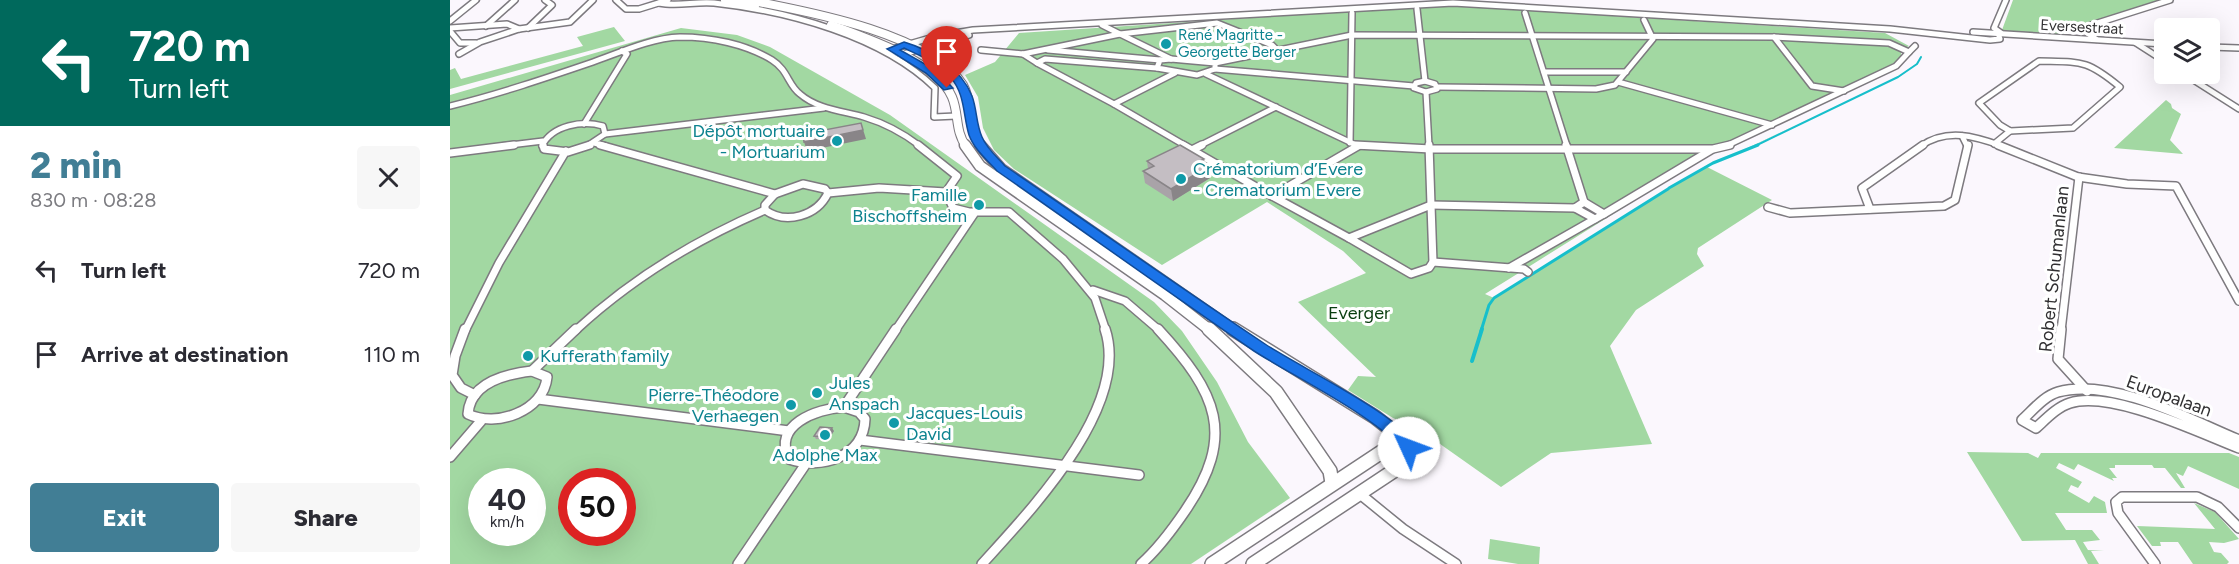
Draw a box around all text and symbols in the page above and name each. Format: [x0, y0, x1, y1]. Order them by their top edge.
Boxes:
street label: Eversestraat [2040, 16, 2125, 38]
map controls [2154, 18, 2220, 84]
button: layers [2154, 18, 2220, 84]
text: 720 m [129, 21, 251, 72]
icon: left [30, 24, 108, 102]
pin [921, 26, 972, 88]
place label: René Magritte - Georgette Berger [1178, 26, 1296, 61]
icon: arrive [930, 35, 963, 68]
marker: René Magritte - Georgette Berger [1159, 37, 1173, 51]
text: Turn left [129, 72, 229, 105]
place label: Dépôt mortuaire - Mortuarium [692, 120, 825, 163]
marker: Dépôt mortuaire - Mortuarium [830, 134, 844, 148]
text: 2 min [30, 144, 122, 187]
button: close [357, 146, 420, 209]
place label: Crématorium d’Evere - Crematorium Evere [1193, 158, 1363, 201]
marker: Crématorium d’Evere - Crematorium Evere [1174, 172, 1188, 186]
place label: Famille Bischoffsheim [852, 184, 967, 227]
street label: Robert Schumanlaan [2034, 185, 2074, 353]
text: 830 m · 08:28 [30, 188, 157, 212]
marker: Famille Bischoffsheim [972, 198, 986, 212]
icon: left [30, 254, 63, 287]
text: Turn left [81, 257, 167, 284]
text: 720 m [358, 257, 420, 284]
park label: Everger [1328, 302, 1390, 324]
icon: arrive [30, 338, 63, 371]
text: Arrive at destination [81, 341, 289, 368]
text: 110 m [364, 341, 420, 368]
place label: Kufferath family [540, 345, 670, 367]
marker: Kufferath family [521, 349, 535, 363]
street label: Europalaan [2123, 370, 2215, 422]
place label: Jules Anspach [829, 372, 899, 415]
place label: Pierre-Théodore Verhaegen [648, 384, 779, 427]
marker: Jules Anspach [810, 386, 824, 400]
marker: Pierre-Théodore Verhaegen [784, 398, 798, 412]
place label: Jacques-Louis David [906, 402, 1023, 445]
marker: Jacques-Louis David [887, 416, 901, 430]
position arrow [1377, 416, 1441, 480]
marker: Adolphe Max [818, 428, 832, 442]
place label: Adolphe Max [773, 444, 878, 466]
speed limit sign: 50 [558, 468, 636, 546]
text: 40 [488, 481, 526, 518]
button: Exit [30, 483, 219, 552]
button: Share [231, 483, 420, 552]
text: km/h [490, 513, 524, 531]

